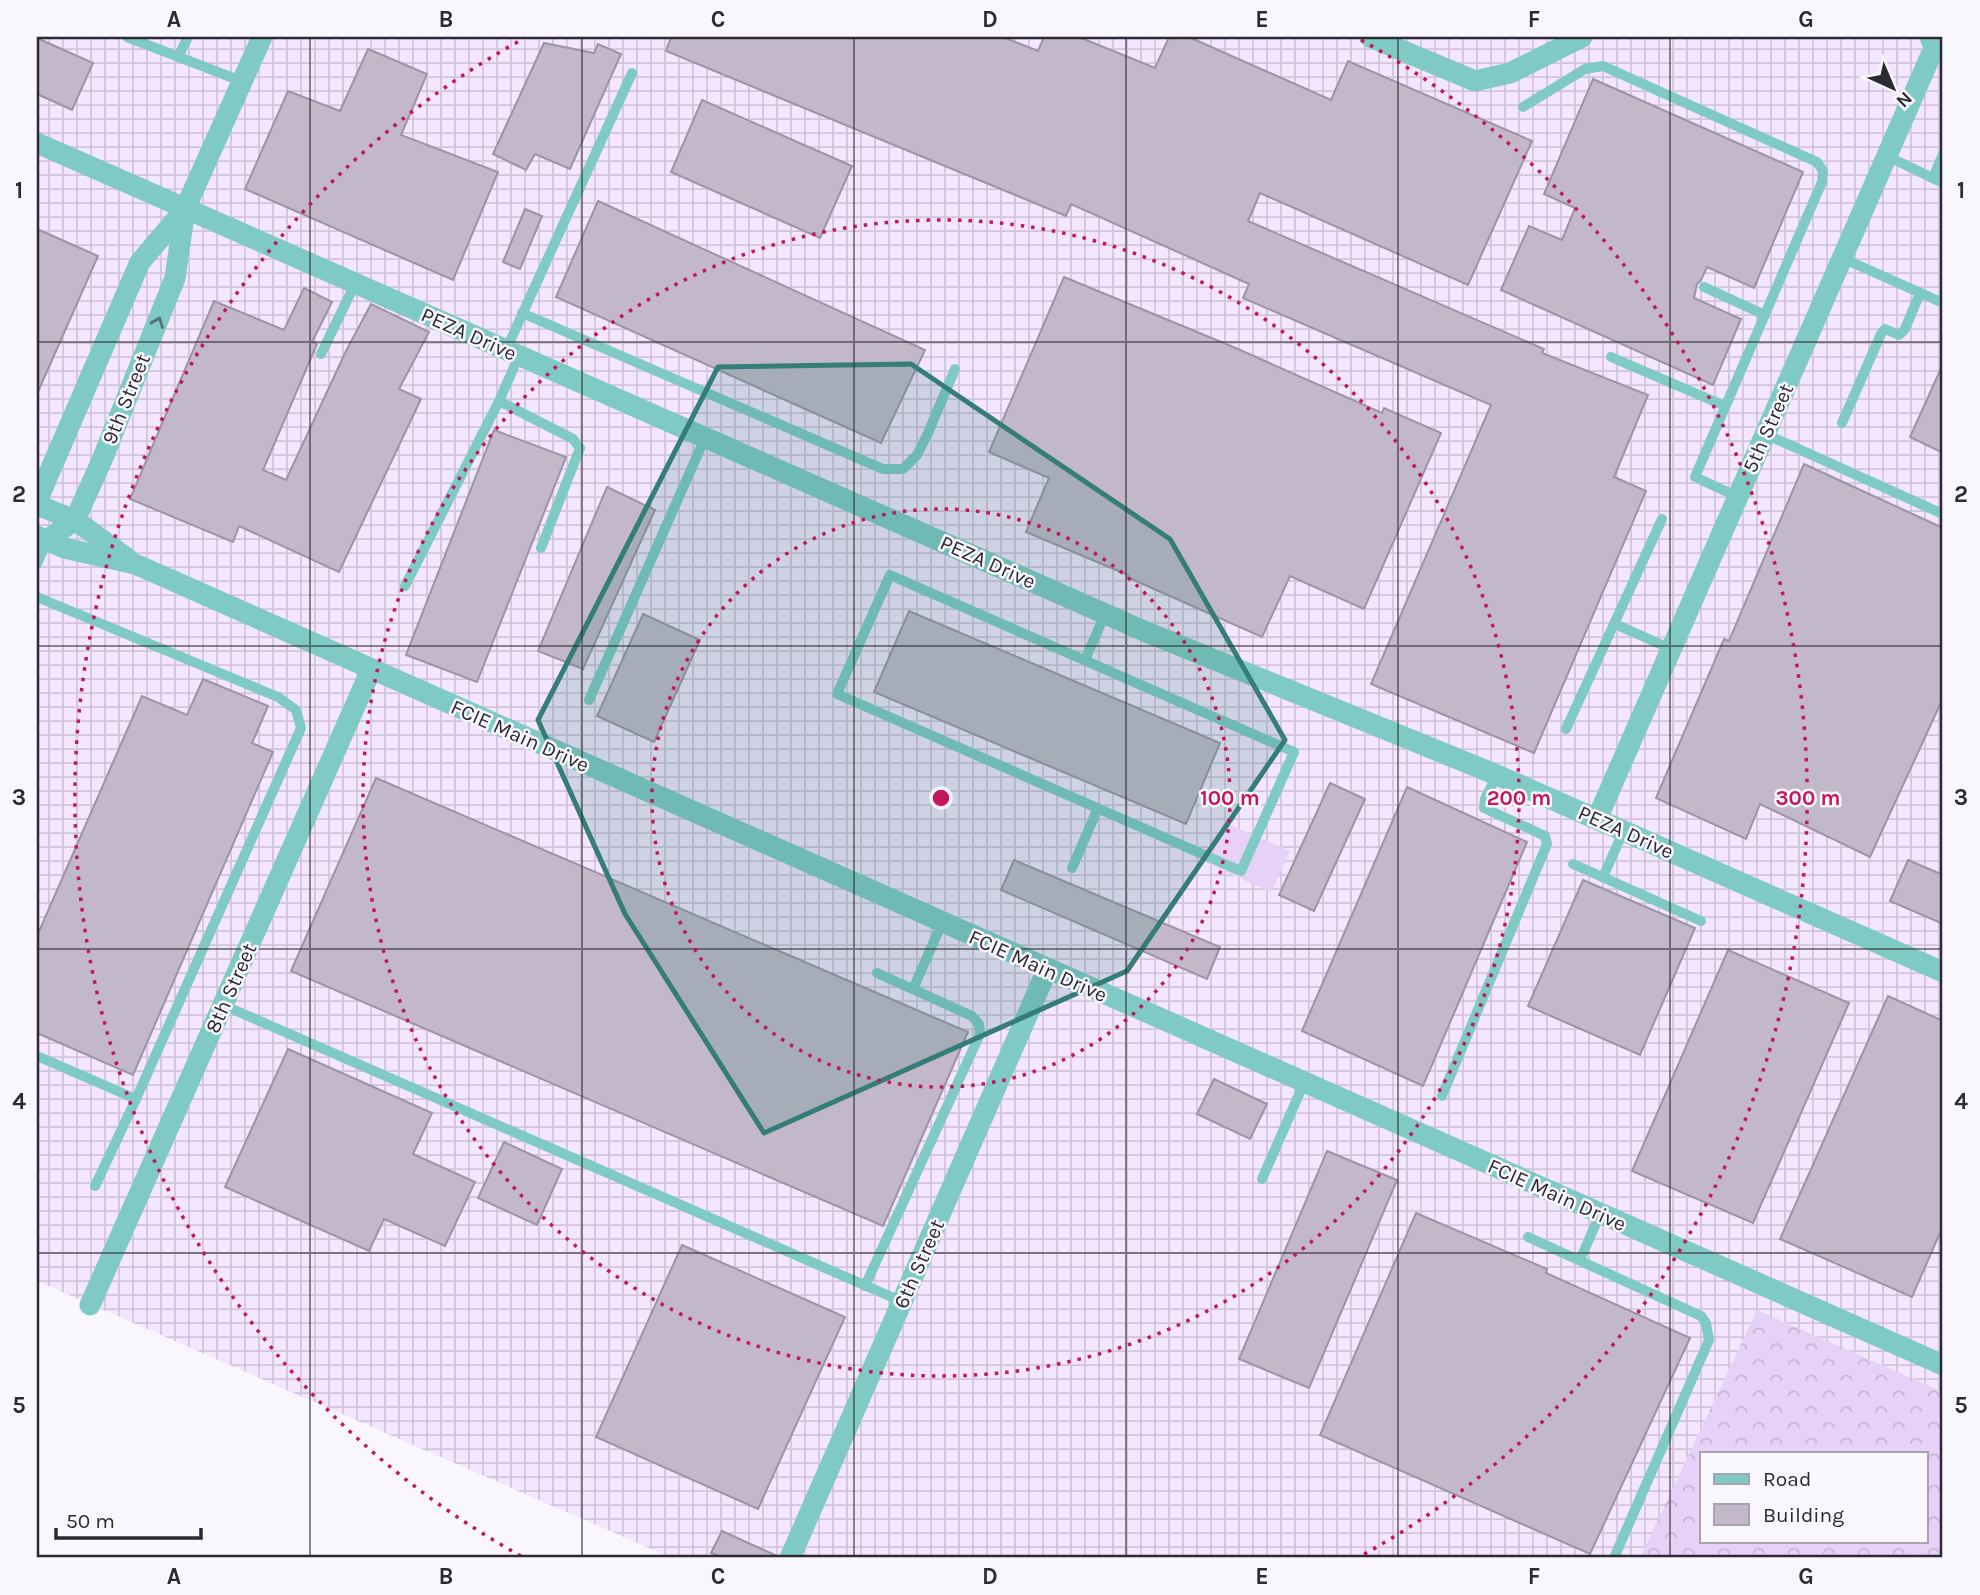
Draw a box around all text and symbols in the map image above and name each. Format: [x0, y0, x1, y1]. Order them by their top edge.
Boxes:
text: A [167, 6, 181, 33]
text: B [439, 6, 453, 33]
text: C [711, 6, 725, 33]
text: D [982, 6, 998, 33]
text: E [1255, 6, 1269, 33]
text: F [1528, 6, 1540, 33]
text: G [1798, 6, 1814, 33]
north arrow [1857, 52, 1927, 122]
text: N [1892, 87, 1917, 112]
text: 1 [15, 177, 23, 204]
text: 1 [1957, 177, 1965, 204]
street label: PEZA Drive [418, 302, 520, 366]
one-way arrow [149, 316, 163, 328]
street label: 9th Street [97, 350, 155, 448]
street label: 5th Street [1738, 380, 1798, 476]
text: 2 [12, 481, 26, 508]
text: 2 [1954, 481, 1968, 508]
street label: PEZA Drive [937, 530, 1039, 594]
street label: FCIE Main Drive [447, 695, 593, 777]
text: 3 [12, 784, 26, 811]
text: 3 [1954, 784, 1968, 811]
centre of rings [929, 786, 953, 810]
text: 100 m [1200, 786, 1260, 810]
text: 200 m [1487, 786, 1551, 810]
text: 300 m [1776, 786, 1840, 810]
street label: PEZA Drive [1575, 800, 1677, 864]
street label: FCIE Main Drive [965, 925, 1111, 1007]
street label: 8th Street [200, 939, 262, 1037]
text: 4 [12, 1088, 26, 1115]
text: 4 [1954, 1088, 1968, 1115]
street label: FCIE Main Drive [1484, 1154, 1630, 1236]
street label: 6th Street [889, 1216, 949, 1312]
text: 5 [12, 1392, 26, 1419]
text: 5 [1954, 1392, 1968, 1419]
legend [1700, 1452, 1927, 1542]
text: Road [1763, 1467, 1811, 1491]
scale bar [56, 1497, 201, 1541]
text: Building [1763, 1503, 1844, 1527]
text: 50 m [66, 1509, 115, 1533]
text: A [167, 1563, 181, 1590]
text: B [439, 1563, 453, 1590]
text: C [711, 1563, 725, 1590]
text: D [982, 1563, 998, 1590]
text: E [1255, 1563, 1269, 1590]
text: F [1528, 1563, 1540, 1590]
text: G [1798, 1563, 1814, 1590]

